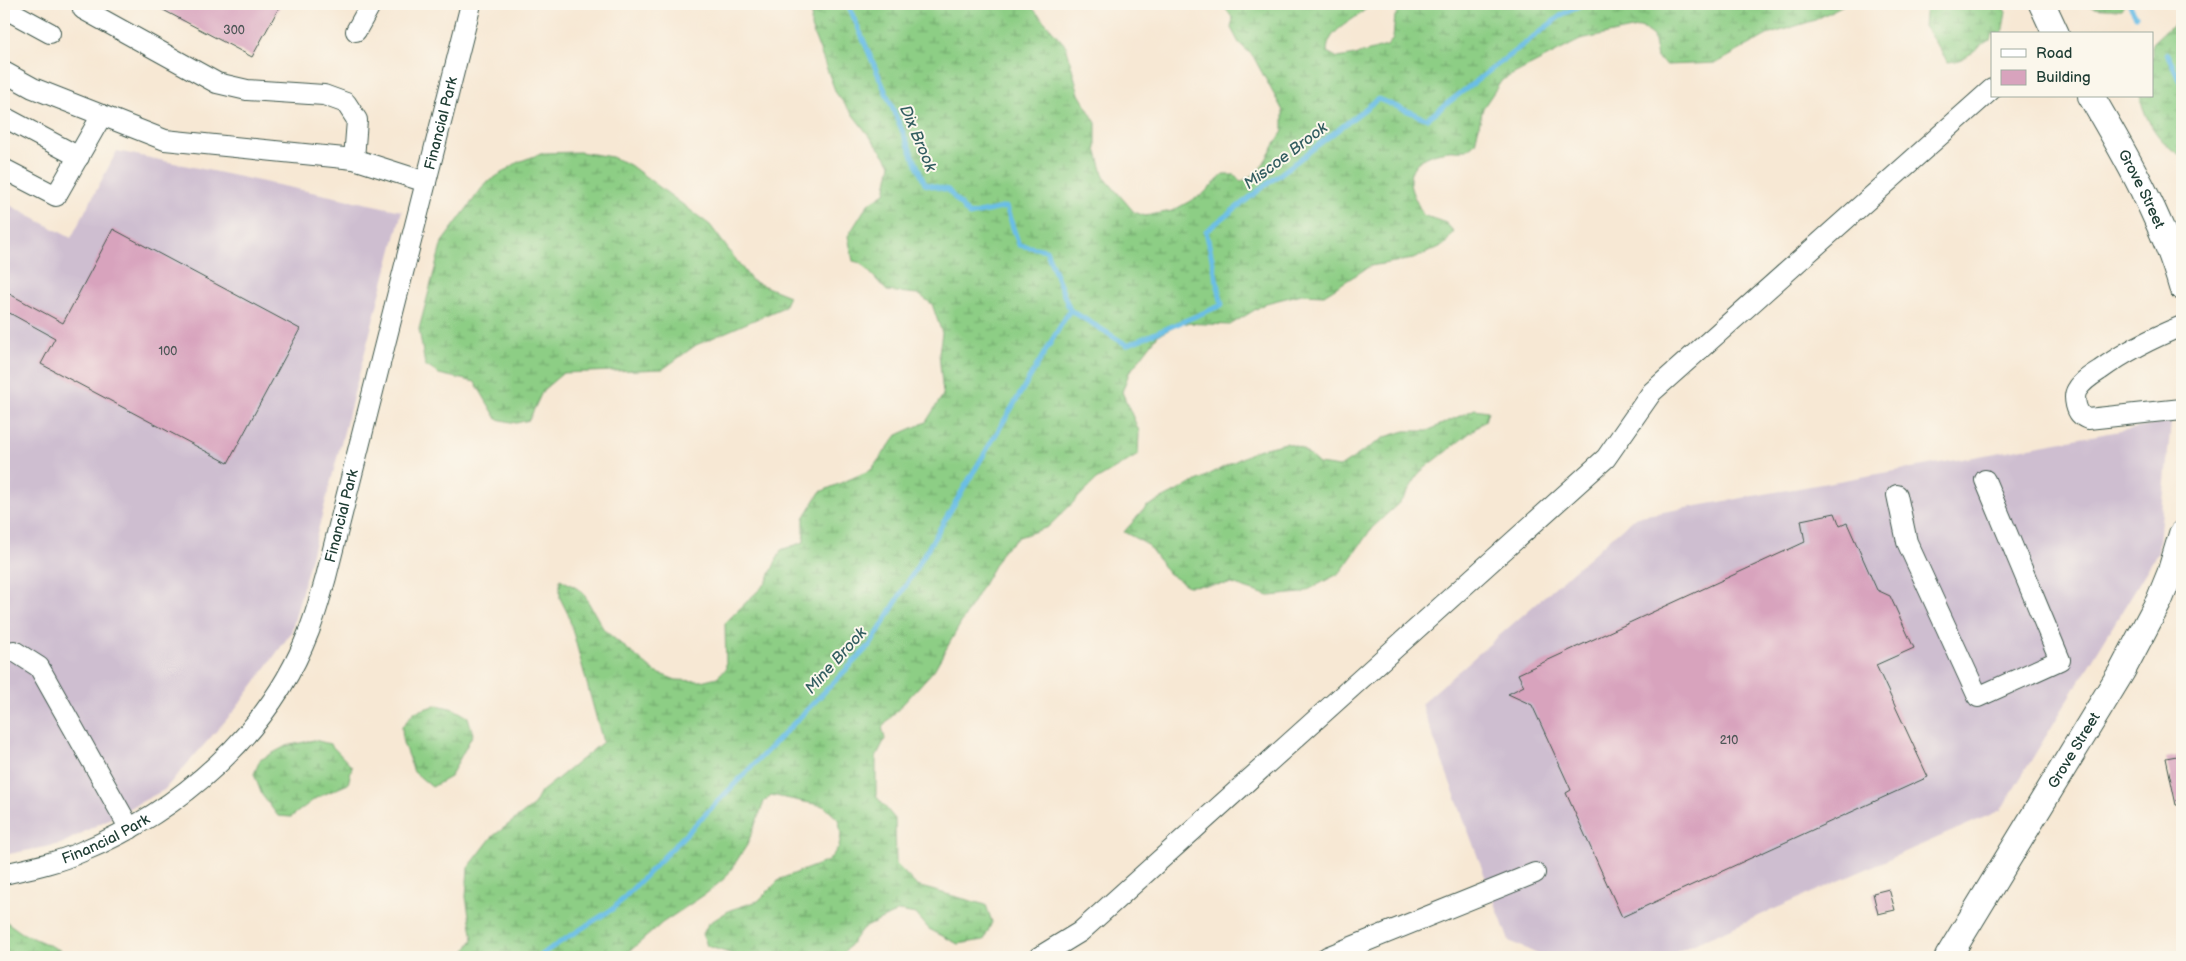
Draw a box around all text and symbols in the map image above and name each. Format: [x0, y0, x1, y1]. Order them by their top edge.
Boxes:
house number: 300 [223, 23, 245, 38]
legend [1991, 32, 2154, 98]
text: Road [2036, 44, 2072, 63]
text: Building [2036, 68, 2091, 87]
street label: Financial Park [420, 74, 462, 172]
water label: Dix Brook [895, 103, 941, 176]
water label: Miscoe Brook [1240, 118, 1332, 194]
street label: Grove Street [2114, 146, 2169, 232]
house number: 100 [159, 344, 177, 359]
street label: Financial Park [321, 467, 363, 565]
water label: Mine Brook [801, 623, 872, 698]
street label: Grove Street [2044, 709, 2105, 792]
house number: 210 [1720, 733, 1738, 748]
street label: Financial Park [59, 810, 154, 869]

